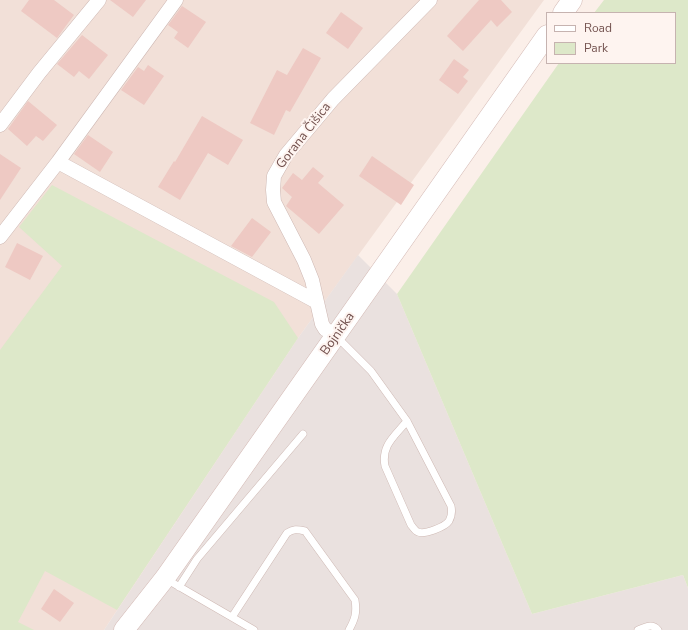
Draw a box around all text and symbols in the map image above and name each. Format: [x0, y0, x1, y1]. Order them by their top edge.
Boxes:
legend [546, 12, 676, 64]
text: Road [584, 20, 612, 36]
text: Park [584, 40, 608, 56]
street label: Gorana Čišica [273, 100, 335, 172]
street label: Bojnička [318, 310, 358, 358]

